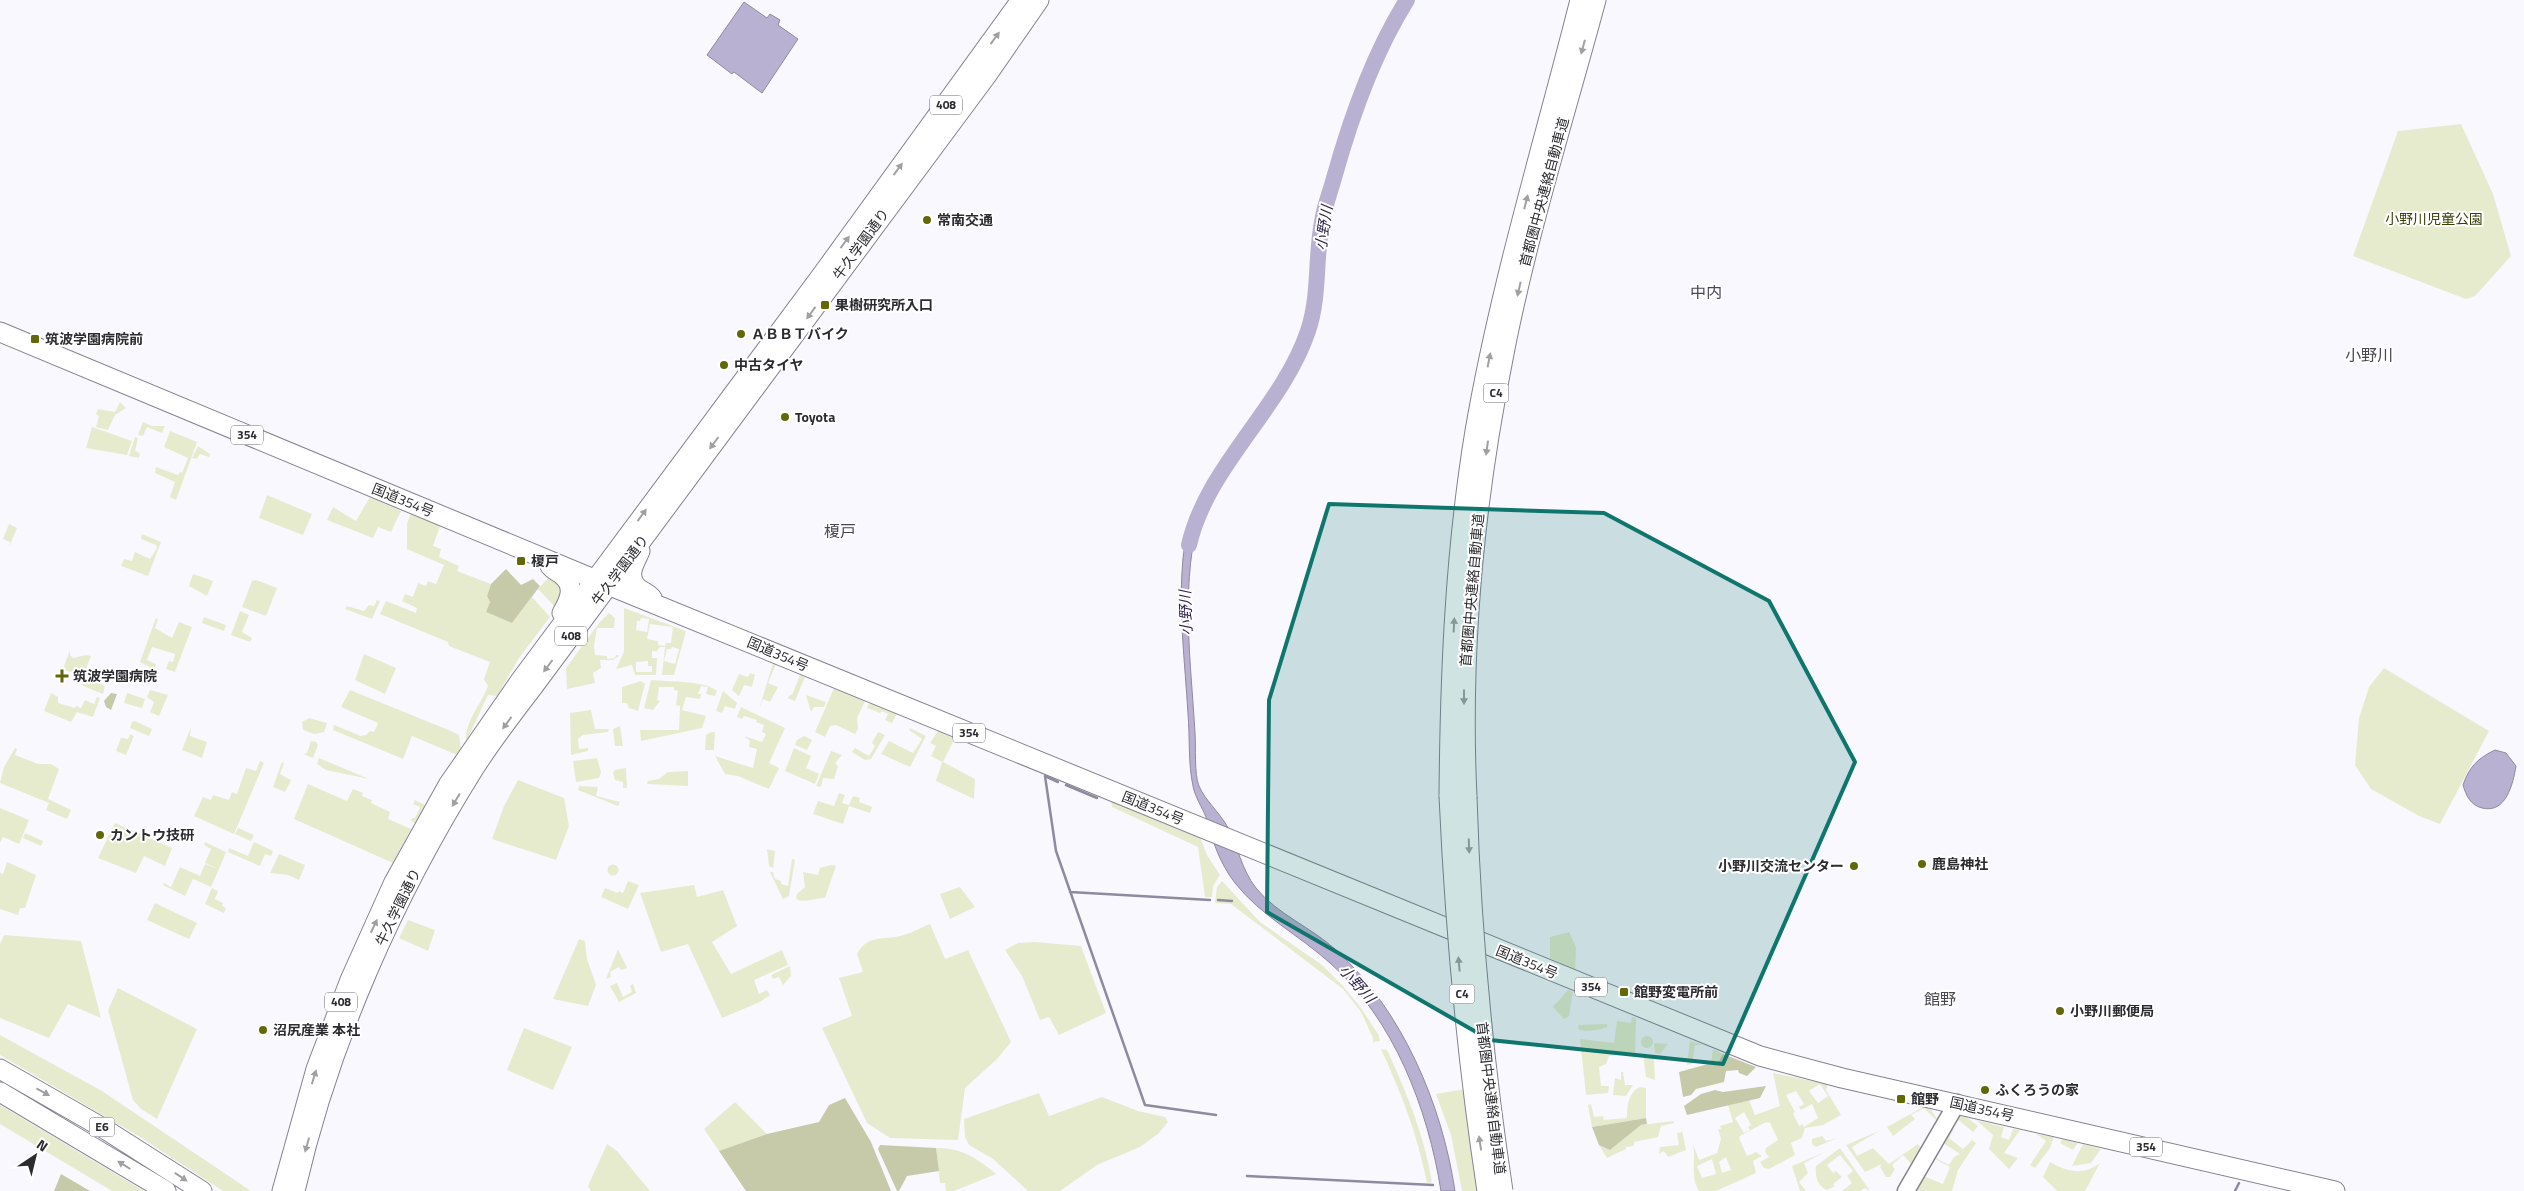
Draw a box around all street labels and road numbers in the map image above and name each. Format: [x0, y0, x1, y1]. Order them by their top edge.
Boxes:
road number: 408 [930, 96, 962, 114]
street label: 首都圏中央連絡自動車道 [1513, 115, 1574, 269]
street label: 牛久学園通り [827, 204, 894, 284]
road number: C4 [1484, 383, 1508, 402]
road number: 354 [231, 426, 263, 444]
street label: 国道354号 [369, 478, 438, 522]
street label: 首都圏中央連絡自動車道 [1454, 512, 1489, 668]
street label: 牛久学園通り [586, 530, 653, 610]
road number: 408 [555, 626, 587, 646]
street label: 国道354号 [744, 631, 812, 676]
road number: 354 [953, 724, 985, 742]
street label: 国道354号 [1119, 786, 1188, 830]
street label: 牛久学園通り [370, 864, 425, 949]
street label: 国道354号 [1493, 940, 1562, 984]
road number: 354 [1575, 978, 1607, 996]
road number: C4 [1450, 984, 1474, 1004]
road number: 408 [325, 992, 357, 1012]
street label: 首都圏中央連絡自動車道 [1472, 1020, 1511, 1176]
street label: 国道354号 [1948, 1091, 2016, 1126]
road number: E6 [90, 1118, 114, 1136]
road number: 354 [2130, 1138, 2162, 1156]

